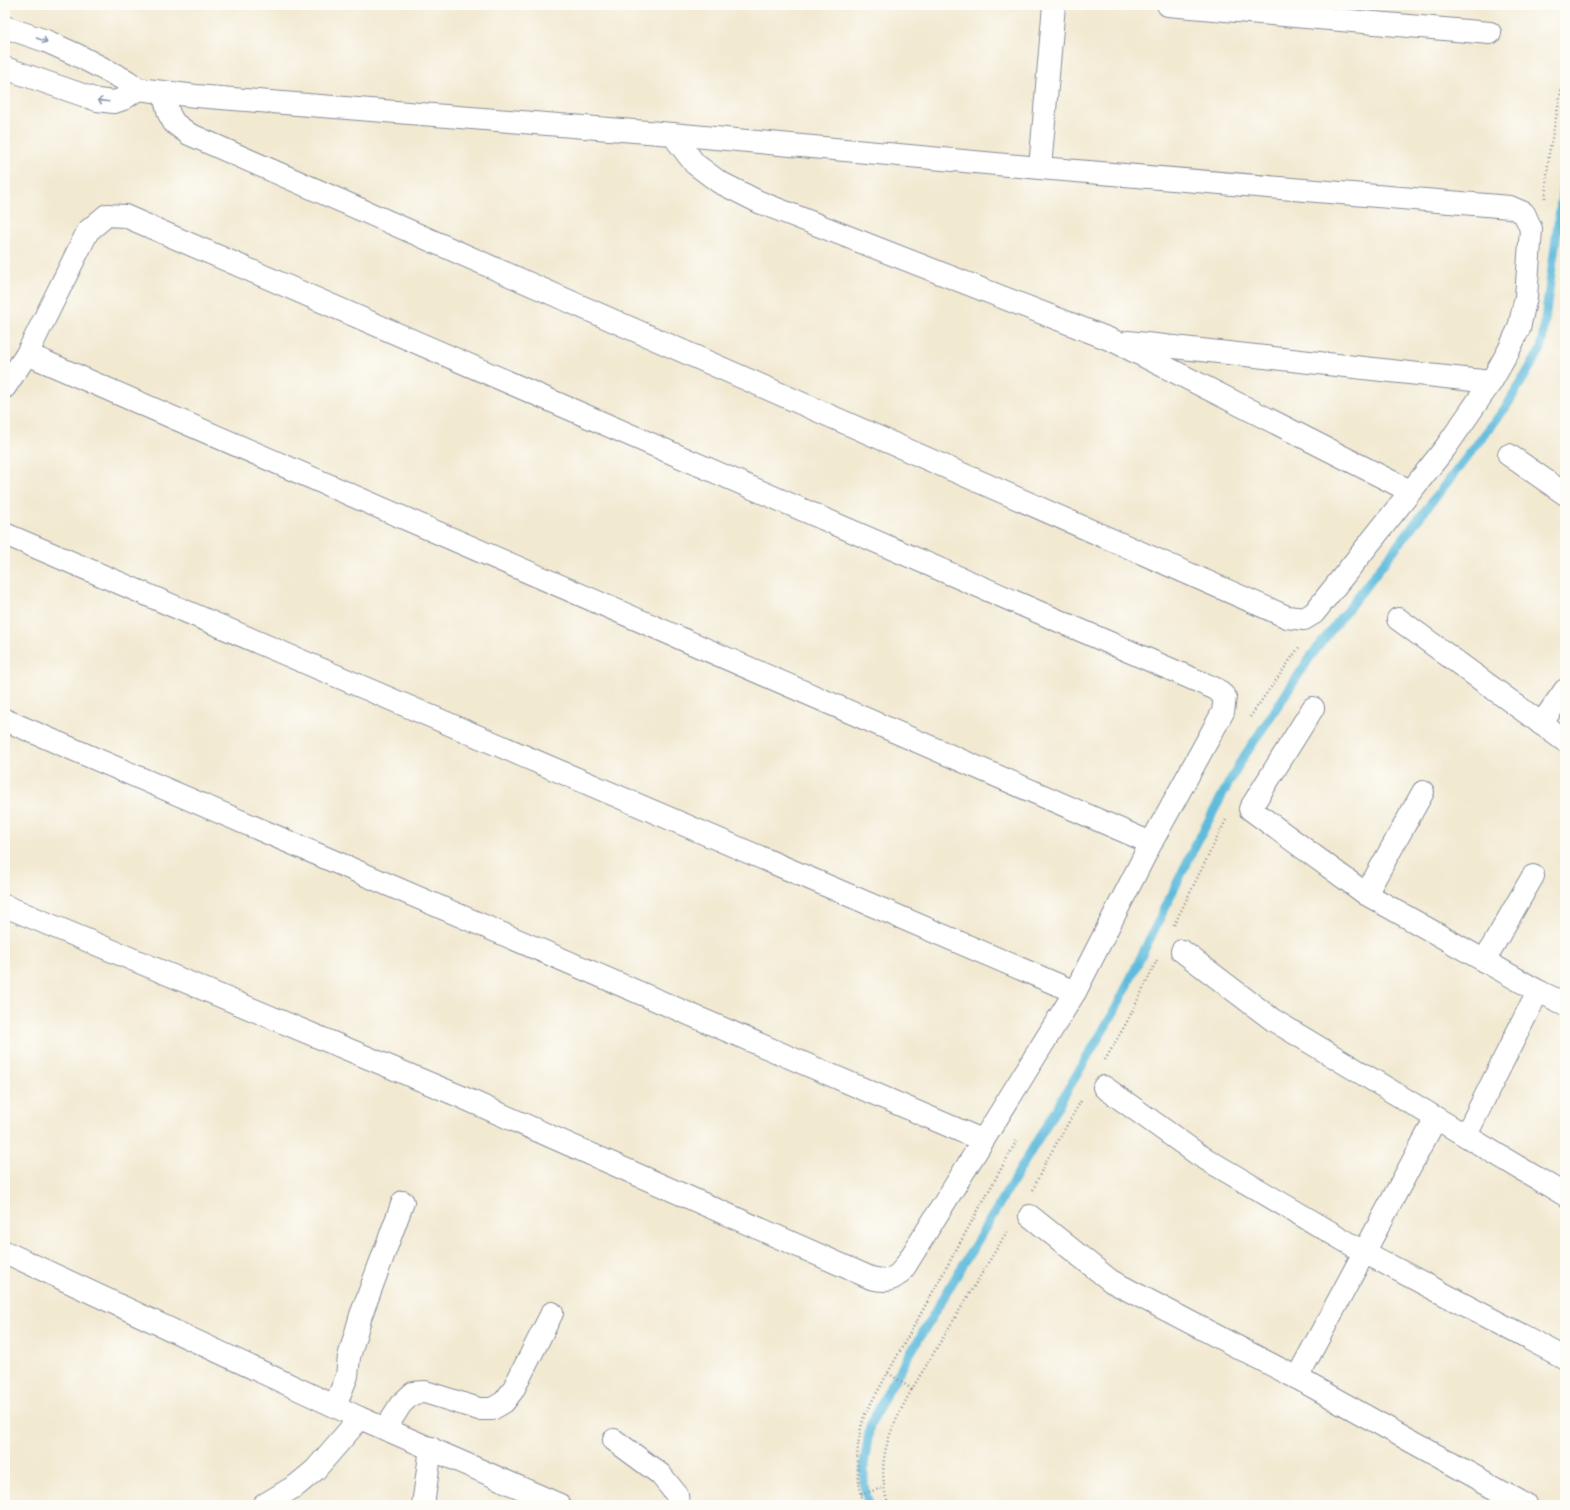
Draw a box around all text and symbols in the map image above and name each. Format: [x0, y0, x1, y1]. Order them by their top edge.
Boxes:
one-way arrow [36, 36, 48, 44]
one-way arrow [97, 97, 110, 105]

